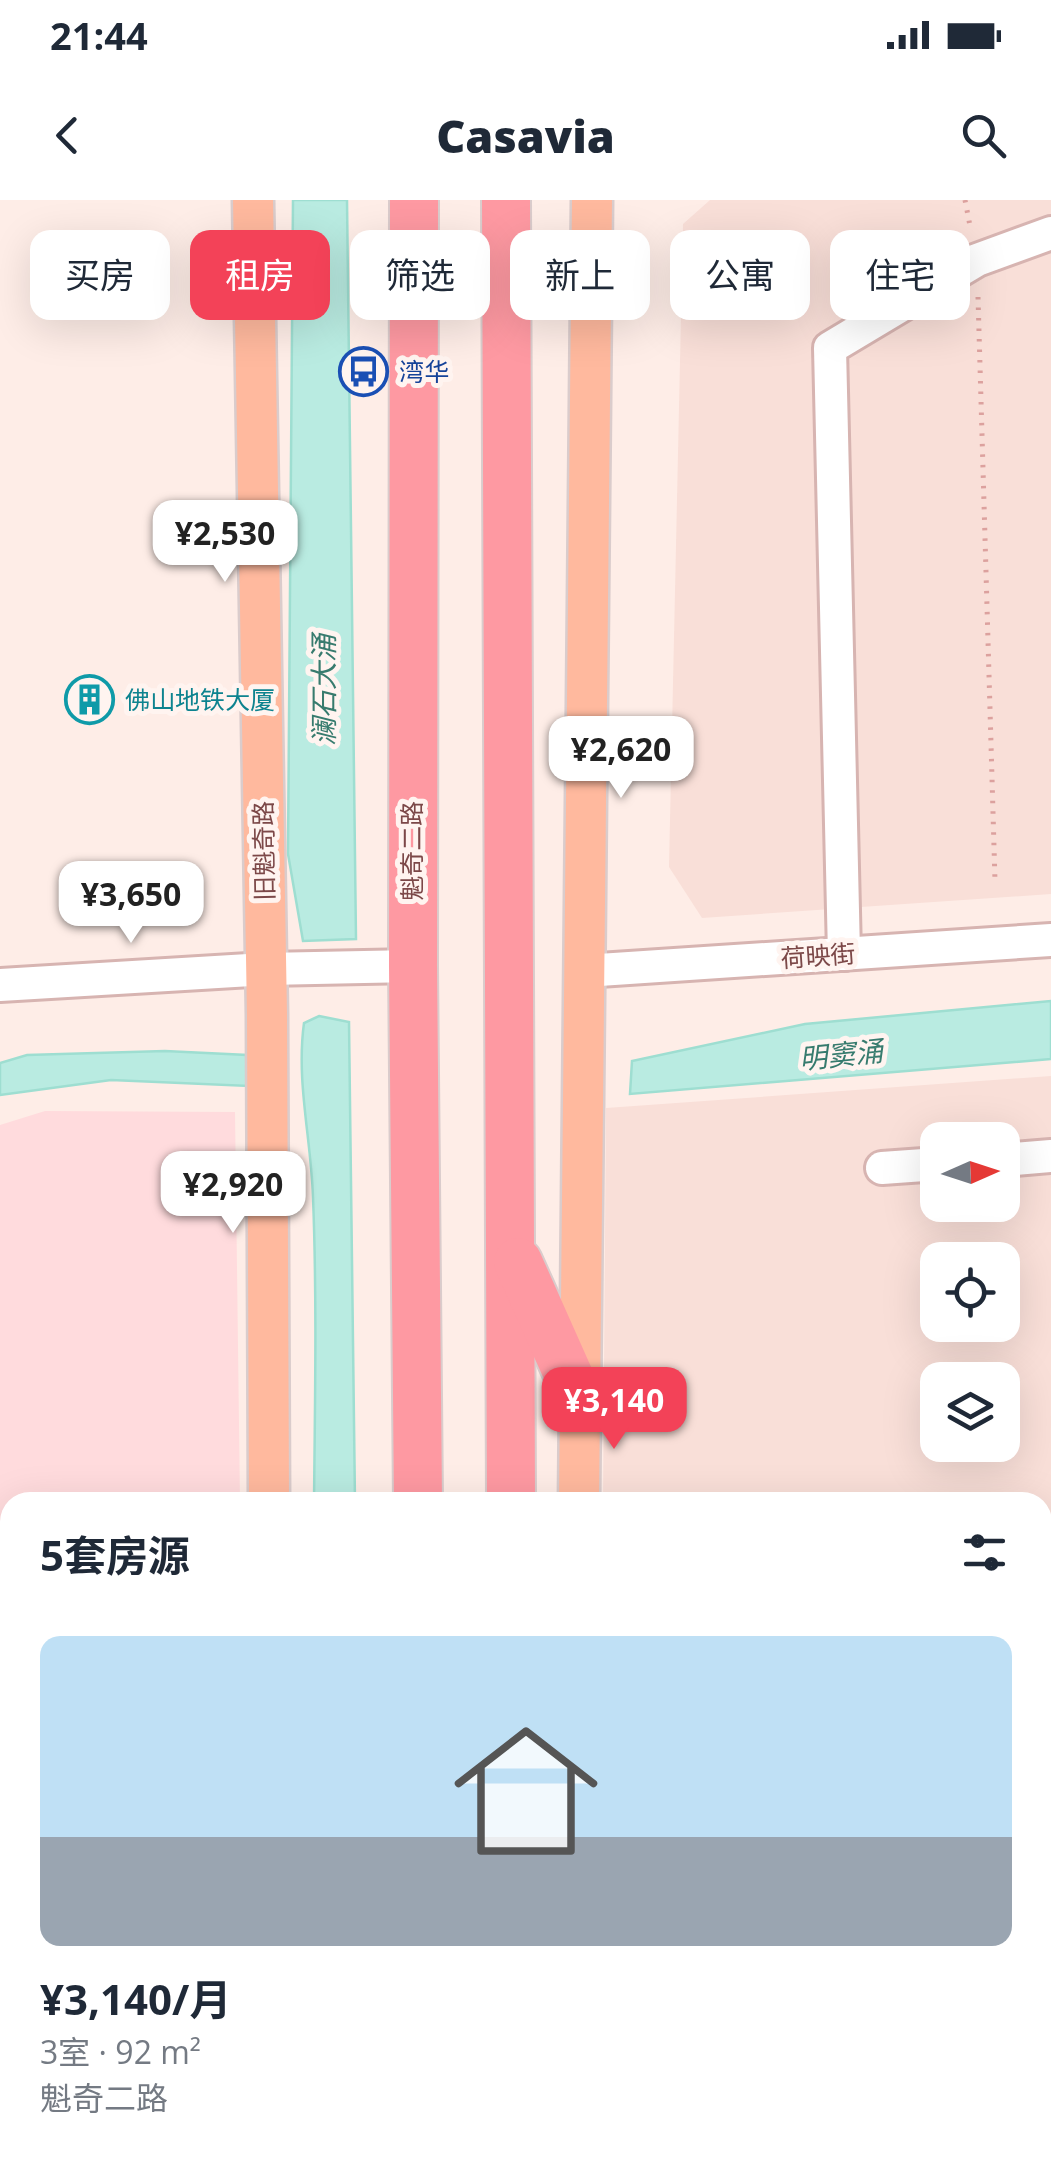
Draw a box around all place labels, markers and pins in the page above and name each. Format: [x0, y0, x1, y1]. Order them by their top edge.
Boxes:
bus stop icon: 湾华 [338, 346, 390, 398]
place label: 湾华 [399, 354, 449, 388]
pin: ¥2,530 [144, 500, 306, 585]
building icon: 佛山地铁大厦 [64, 674, 116, 726]
place label: 佛山地铁大厦 [125, 682, 275, 716]
pin: ¥2,620 [540, 716, 702, 801]
pin: ¥3,650 [50, 861, 212, 946]
pin: ¥2,920 [152, 1151, 314, 1236]
pin: ¥3,140 [533, 1367, 695, 1452]

